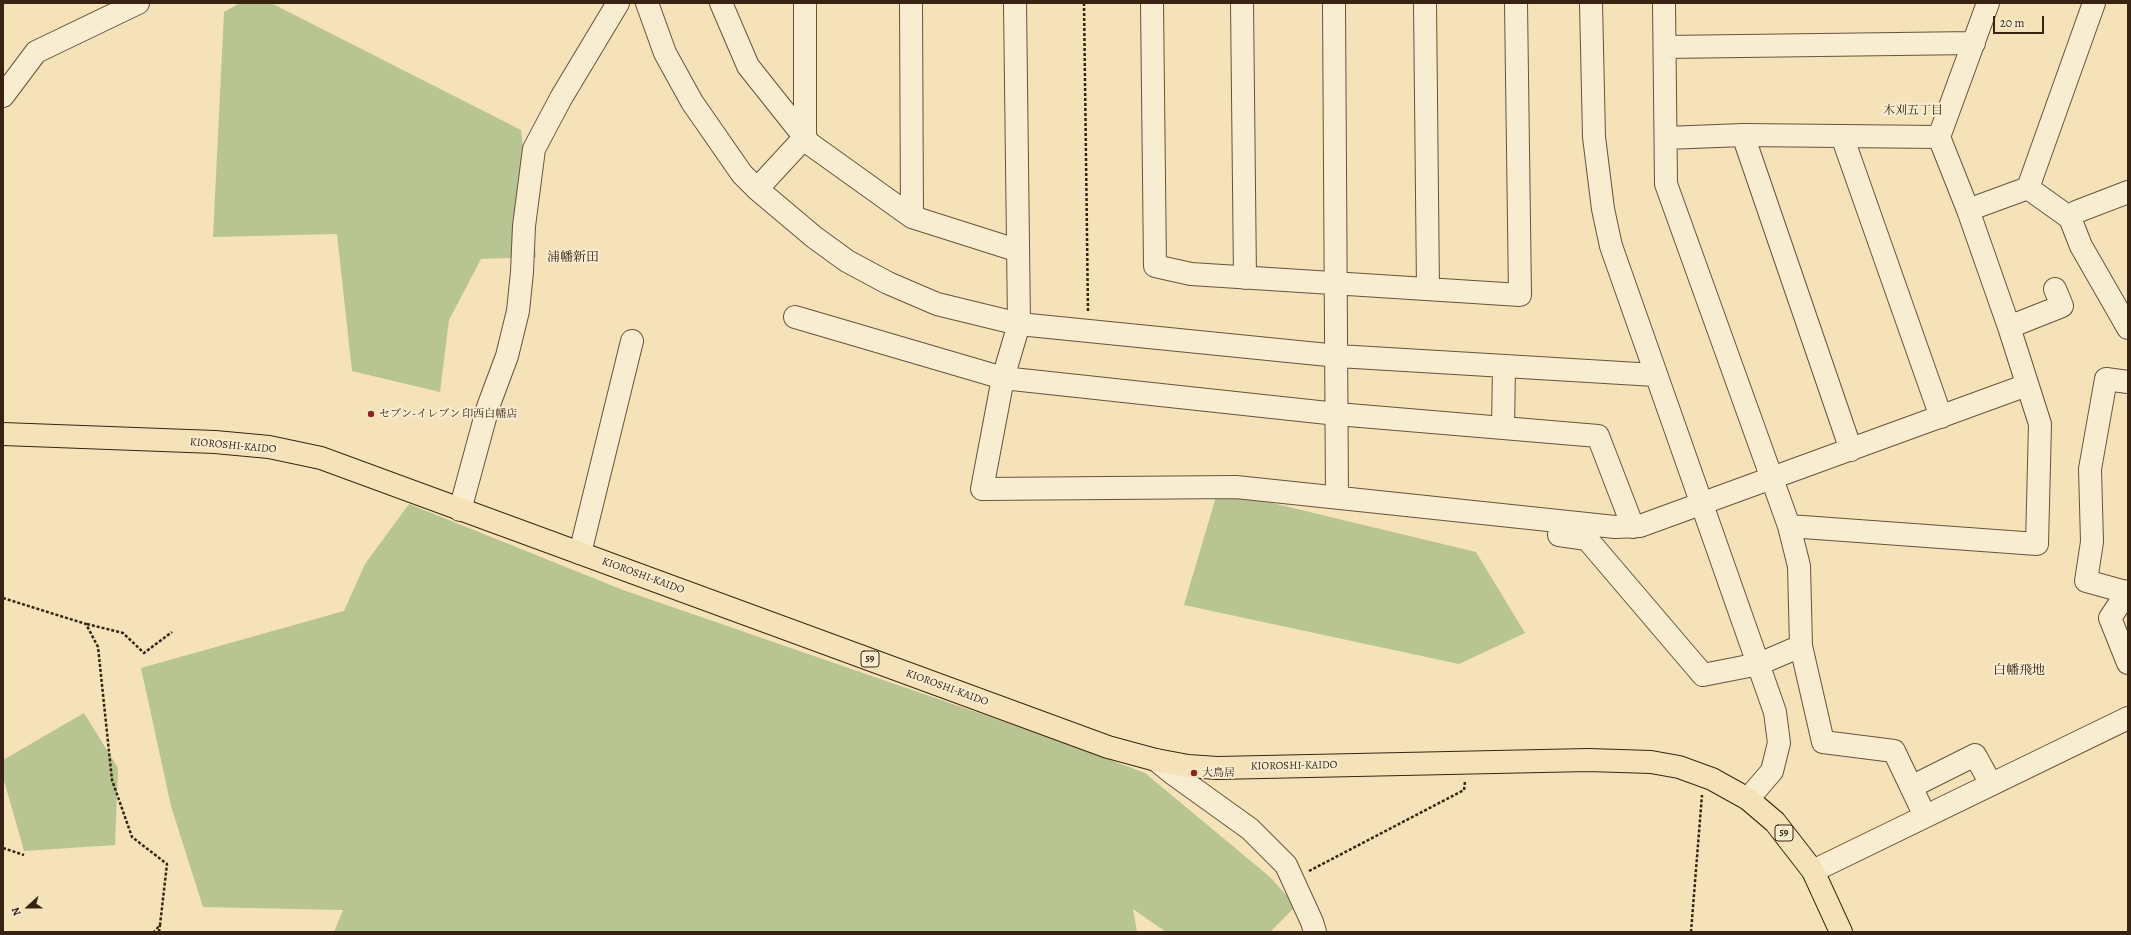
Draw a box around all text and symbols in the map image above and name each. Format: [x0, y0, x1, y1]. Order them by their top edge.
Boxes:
scale bar [1995, 8, 2046, 34]
text: 20 m [2000, 15, 2024, 31]
district label: 木刈五丁目 [1883, 104, 1943, 118]
district label: 浦幡新田 [547, 250, 599, 266]
place label: セブン-イレブン 印西白幡店 [379, 407, 517, 421]
marker: セブン-イレブン 印西白幡店 [366, 409, 376, 419]
street label: KIOROSHI-KAIDO [189, 436, 277, 456]
street label: KIOROSHI-KAIDO [600, 555, 686, 597]
road number: 59 [861, 651, 879, 667]
district label: 白幡飛地 [1993, 663, 2045, 679]
street label: KIOROSHI-KAIDO [904, 667, 990, 709]
street label: KIOROSHI-KAIDO [1250, 759, 1338, 773]
place label: 大鳥居 [1202, 766, 1235, 780]
marker: 大鳥居 [1189, 768, 1199, 778]
road number: 59 [1775, 825, 1793, 841]
north arrow [8, 887, 48, 927]
text: N [8, 905, 25, 918]

